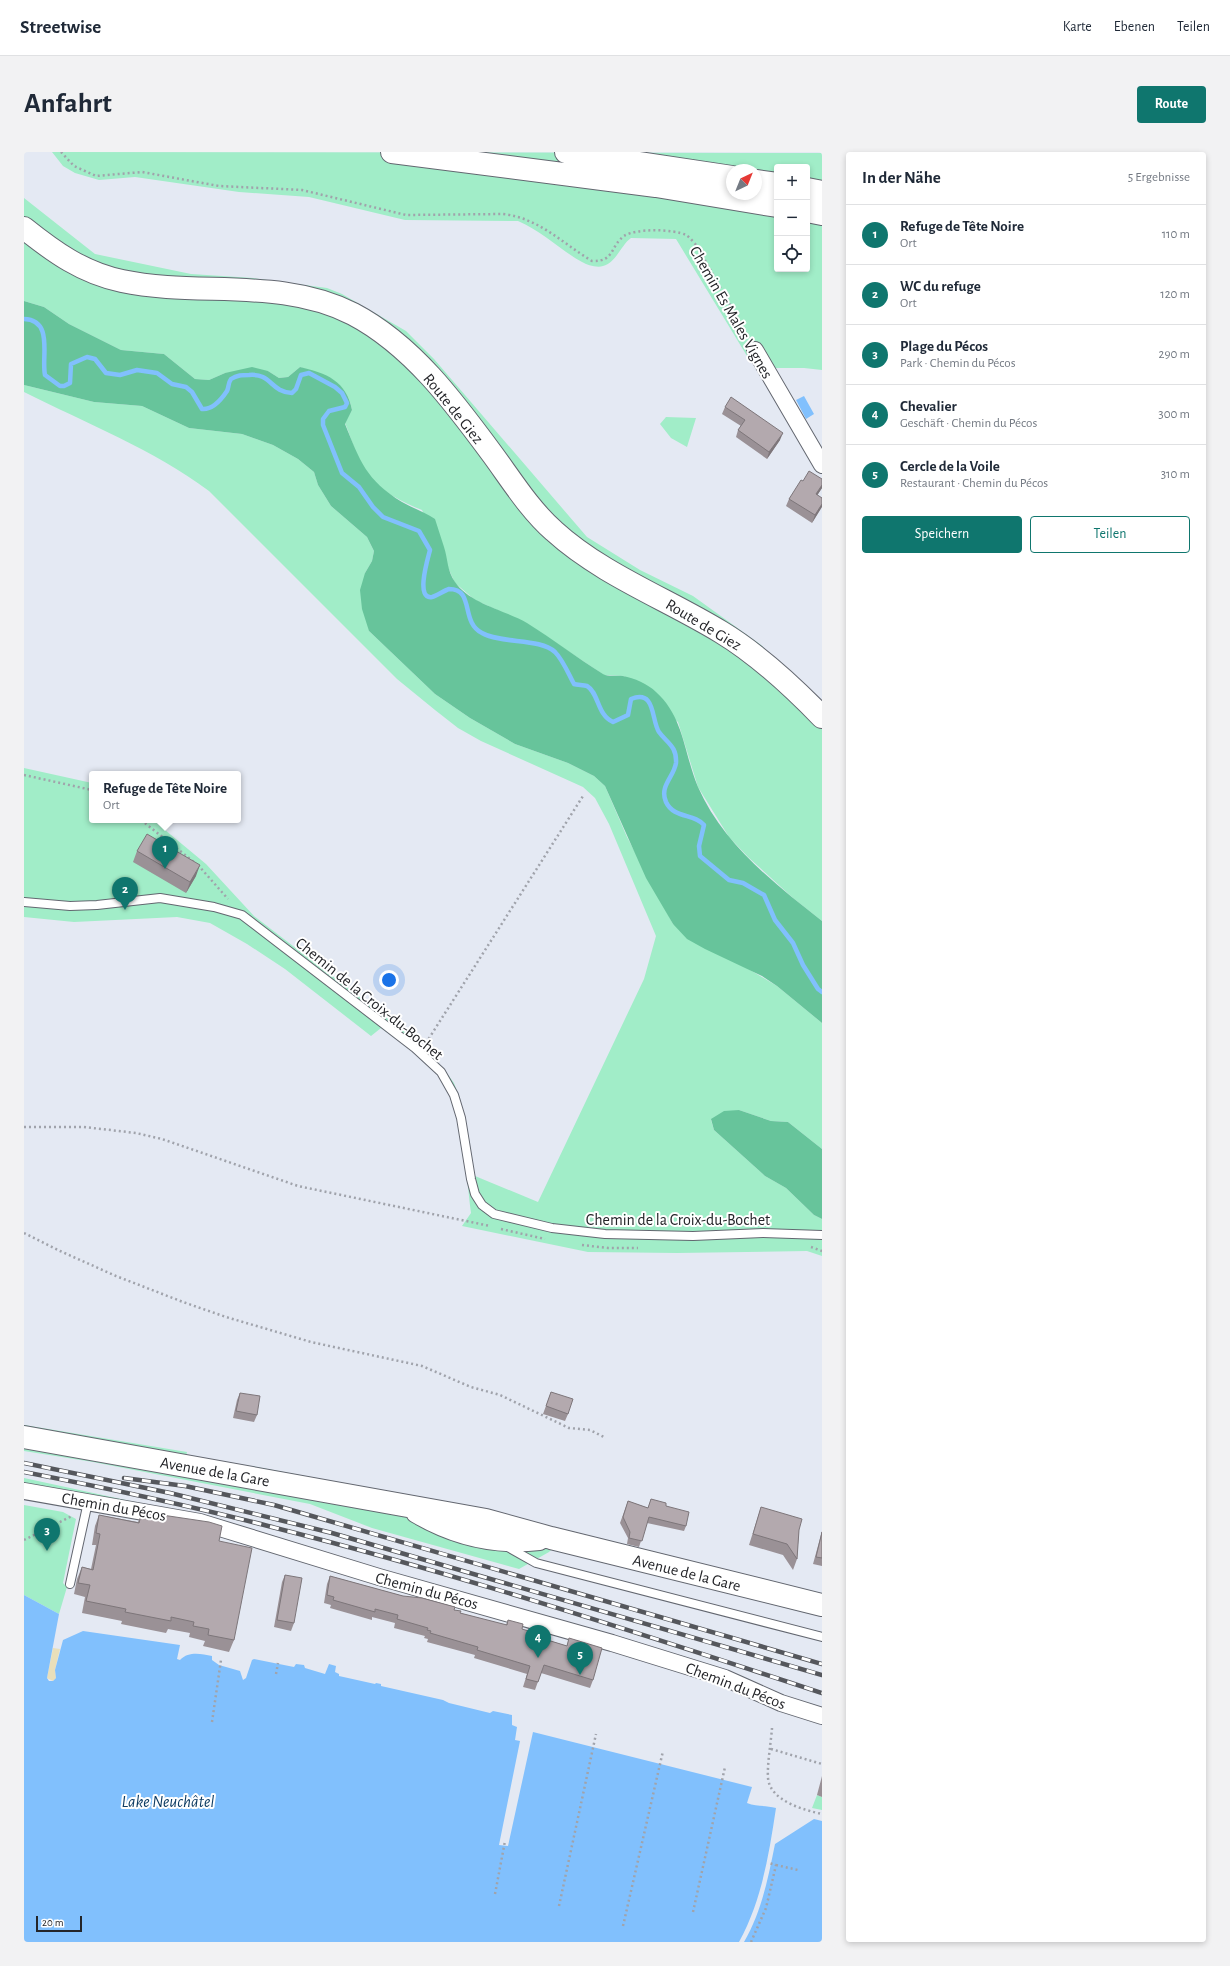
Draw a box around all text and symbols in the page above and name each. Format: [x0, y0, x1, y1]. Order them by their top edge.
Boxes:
text: Streetwise [20, 18, 101, 37]
text: Karte [1063, 20, 1092, 34]
text: Ebenen [1114, 20, 1155, 34]
text: Teilen [1177, 20, 1210, 34]
button: Route [1137, 86, 1206, 123]
text: Anfahrt [24, 90, 112, 118]
north arrow [726, 164, 762, 200]
map controls [774, 164, 810, 272]
button: + [774, 164, 810, 200]
text: In der Nähe [862, 169, 941, 186]
text: 5 Ergebnisse [1128, 171, 1190, 184]
button: − [774, 200, 810, 236]
text: Refuge de Tête Noire [900, 219, 1024, 234]
text: 1 [873, 228, 877, 241]
text: 110 m [1162, 228, 1190, 241]
button: locate [774, 236, 810, 272]
text: Ort [900, 237, 917, 250]
street label: Chemin Es Males Vignes [687, 244, 776, 381]
text: WC du refuge [900, 279, 981, 294]
text: 2 [872, 288, 878, 301]
text: 120 m [1160, 288, 1190, 301]
text: Ort [900, 297, 917, 310]
text: Plage du Pécos [900, 339, 988, 354]
text: 3 [872, 348, 878, 361]
text: 290 m [1159, 348, 1190, 361]
text: Park · Chemin du Pécos [900, 357, 1016, 370]
street label: Route de Giez [420, 371, 486, 447]
text: Chevalier [900, 399, 957, 414]
text: 4 [872, 408, 878, 421]
text: 300 m [1158, 408, 1190, 421]
text: Geschäft · Chemin du Pécos [900, 417, 1037, 430]
text: Cercle de la Voile [900, 459, 1000, 474]
text: 5 [872, 468, 878, 481]
text: 310 m [1161, 468, 1190, 481]
text: Restaurant · Chemin du Pécos [900, 477, 1048, 490]
button: Speichern [862, 516, 1022, 553]
button: Teilen [1030, 516, 1190, 553]
street label: Route de Giez [663, 596, 744, 654]
popup [89, 771, 241, 823]
text: Refuge de Tête Noire [103, 781, 227, 796]
text: Ort [103, 799, 120, 812]
pin: 1 [152, 836, 178, 869]
pin: 2 [112, 877, 138, 910]
street label: Chemin de la Croix-du-Bochet [293, 935, 446, 1063]
your location [379, 970, 399, 990]
street label: Chemin de la Croix-du-Bochet [586, 1212, 770, 1228]
street label: Avenue de la Gare [159, 1454, 271, 1489]
street label: Chemin du Pécos [60, 1490, 167, 1524]
pin: 3 [34, 1518, 60, 1551]
street label: Avenue de la Gare [631, 1552, 742, 1594]
street label: Chemin du Pécos [374, 1570, 480, 1612]
pin: 4 [525, 1625, 551, 1658]
pin: 5 [567, 1642, 593, 1675]
street label: Chemin du Pécos [683, 1660, 788, 1712]
water label: Lake Neuchâtel [121, 1793, 215, 1810]
scale bar [36, 1914, 82, 1933]
text: 20 m [42, 1917, 63, 1928]

